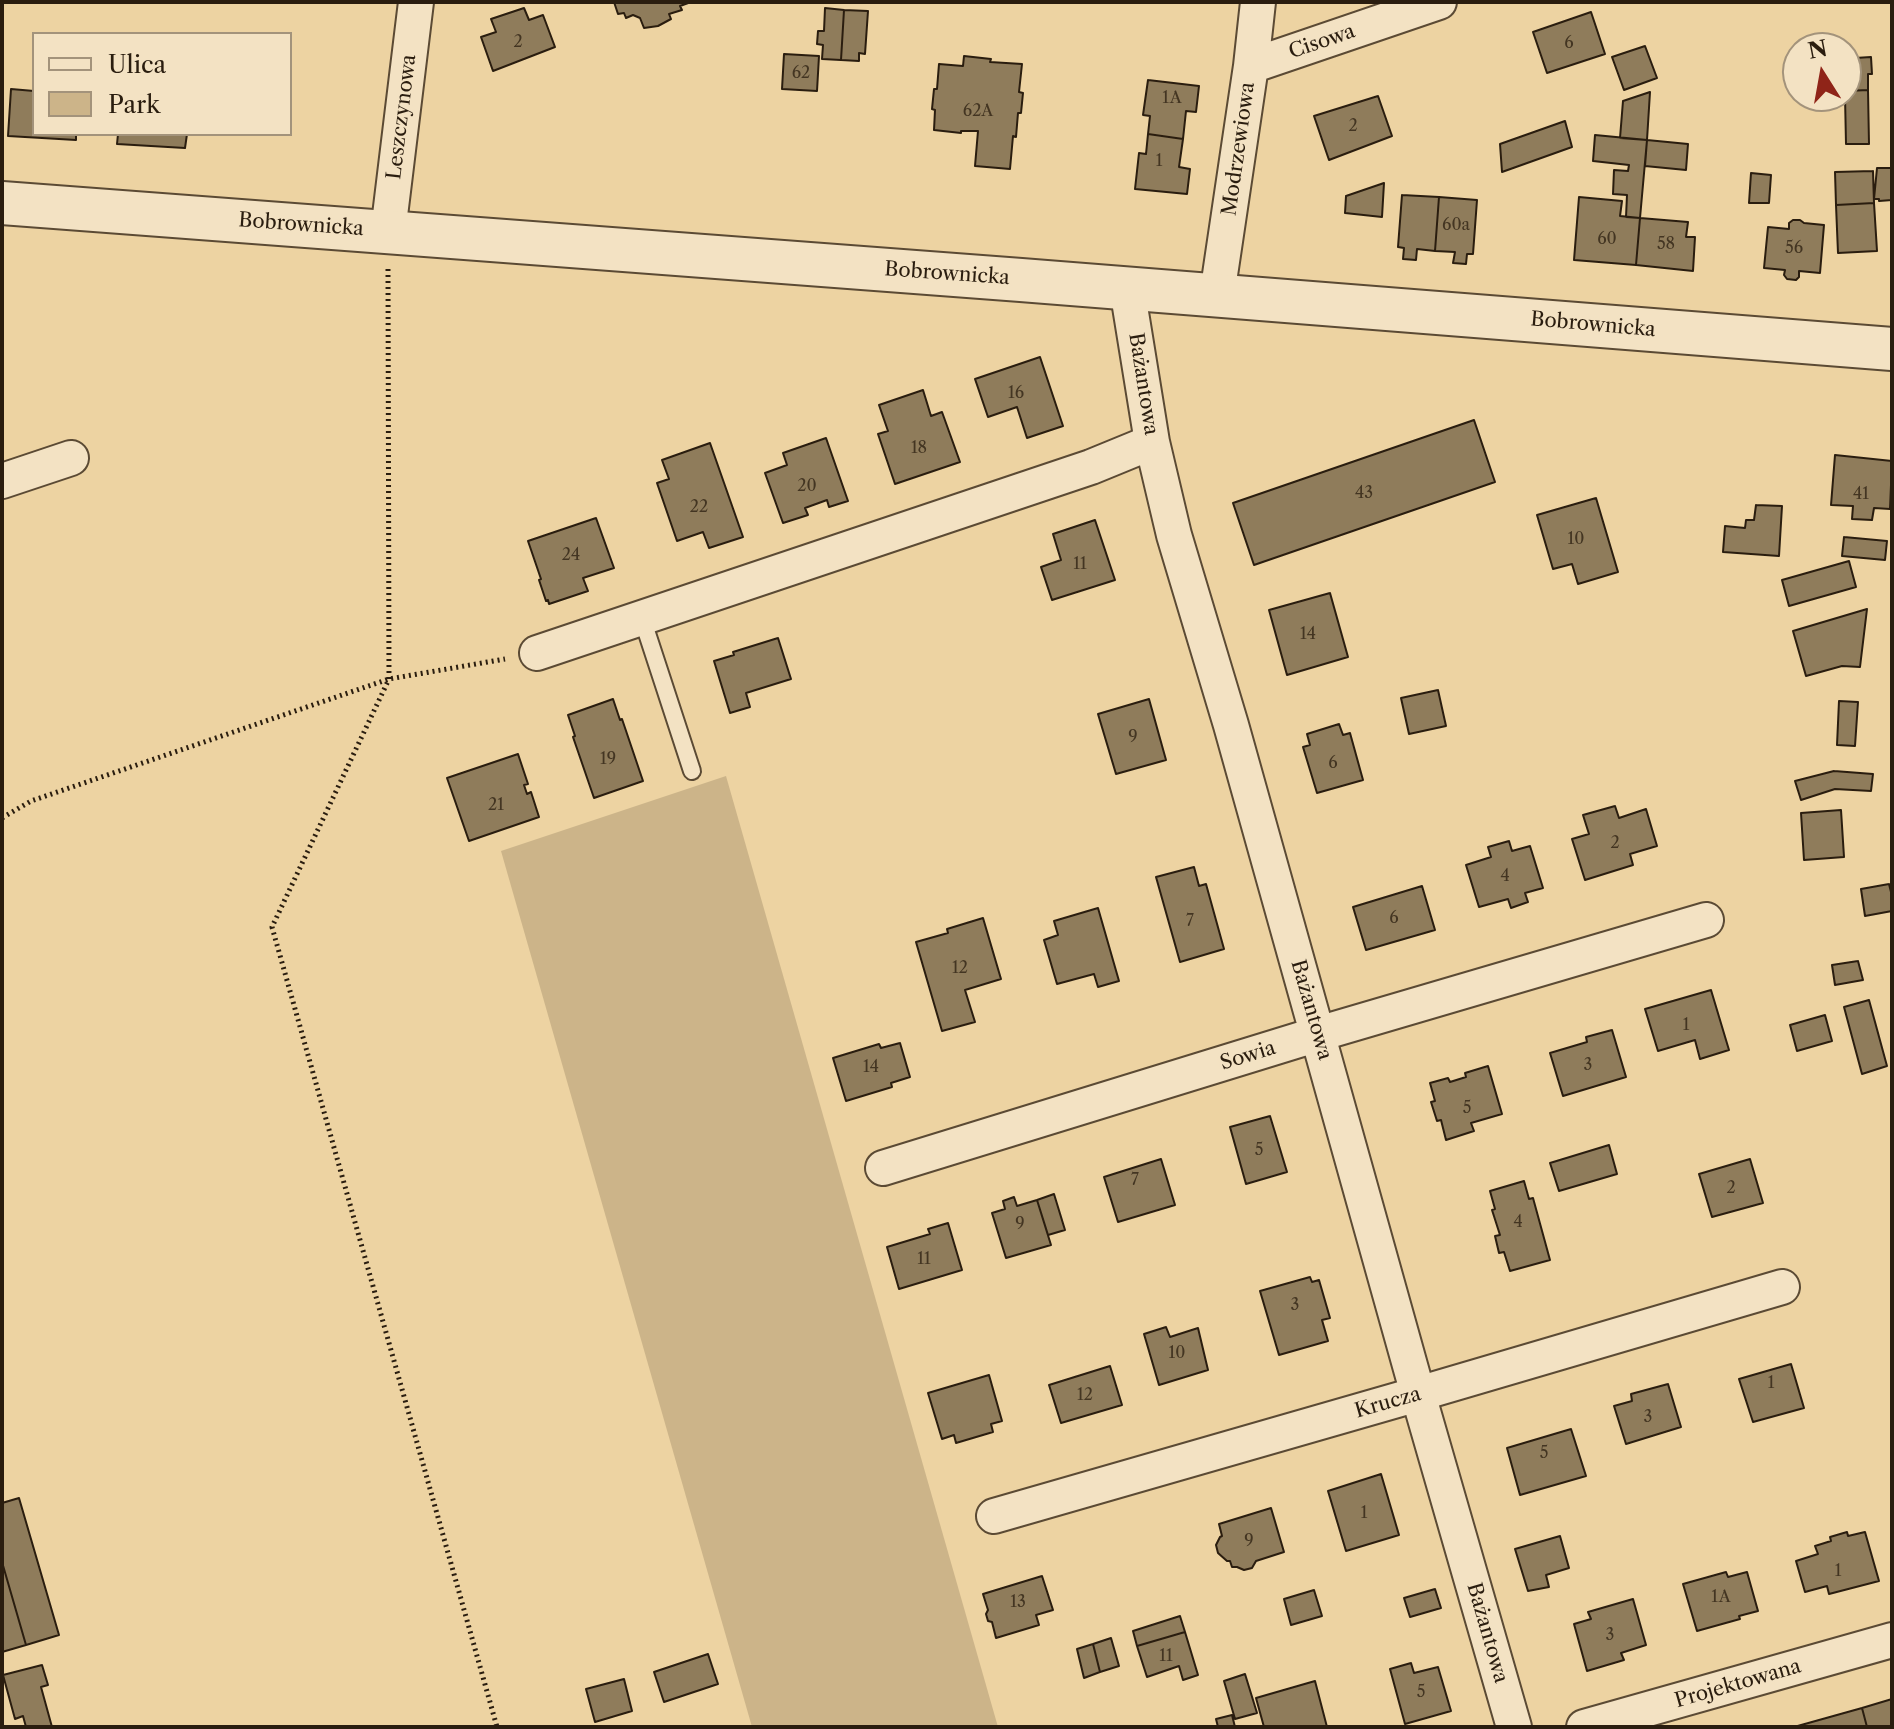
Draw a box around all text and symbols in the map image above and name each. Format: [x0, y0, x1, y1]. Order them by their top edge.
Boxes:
street label: Cisowa [1286, 20, 1358, 64]
legend [32, 32, 292, 136]
house number: 2 [513, 32, 523, 52]
north arrow [1782, 32, 1862, 112]
house number: 6 [1564, 33, 1574, 53]
text: N [1806, 35, 1830, 65]
text: Ulica [108, 50, 166, 79]
street label: Leszczynowa [382, 53, 422, 181]
house number: 62 [792, 63, 810, 83]
street label: Modrzewiowa [1218, 81, 1260, 217]
house number: 1A [1162, 88, 1182, 108]
text: Park [108, 90, 160, 119]
house number: 62A [963, 101, 993, 121]
house number: 2 [1348, 116, 1358, 136]
house number: 1 [1156, 151, 1162, 171]
street label: Bobrownicka [238, 209, 364, 241]
house number: 60a [1442, 215, 1470, 235]
house number: 60 [1597, 229, 1617, 249]
house number: 58 [1657, 234, 1675, 254]
house number: 56 [1785, 238, 1803, 258]
street label: Bobrownicka [884, 258, 1010, 290]
street label: Bobrownicka [1529, 308, 1657, 342]
street label: Bażantowa [1123, 331, 1163, 437]
house number: 16 [1008, 383, 1024, 403]
house number: 18 [911, 438, 927, 458]
house number: 20 [797, 476, 817, 496]
house number: 43 [1355, 483, 1373, 503]
house number: 41 [1853, 484, 1869, 504]
house number: 22 [690, 497, 708, 517]
house number: 10 [1568, 529, 1584, 549]
house number: 24 [562, 545, 580, 565]
house number: 11 [1073, 554, 1087, 574]
house number: 14 [1300, 624, 1316, 644]
house number: 9 [1128, 727, 1138, 747]
house number: 19 [600, 749, 616, 769]
house number: 6 [1328, 753, 1338, 773]
house number: 21 [488, 795, 504, 815]
house number: 2 [1610, 833, 1620, 853]
house number: 4 [1500, 866, 1510, 886]
house number: 6 [1389, 908, 1399, 928]
house number: 7 [1186, 911, 1194, 931]
street label: Bażantowa [1285, 957, 1337, 1063]
house number: 12 [952, 958, 968, 978]
house number: 1 [1683, 1015, 1689, 1035]
street label: Sowia [1217, 1036, 1279, 1076]
house number: 3 [1584, 1055, 1592, 1075]
house number: 14 [863, 1057, 879, 1077]
house number: 5 [1463, 1098, 1471, 1118]
house number: 5 [1255, 1140, 1263, 1160]
house number: 7 [1131, 1170, 1139, 1190]
house number: 2 [1726, 1178, 1736, 1198]
house number: 4 [1513, 1212, 1523, 1232]
house number: 9 [1015, 1214, 1025, 1234]
house number: 11 [917, 1249, 931, 1269]
house number: 3 [1291, 1295, 1299, 1315]
house number: 10 [1169, 1343, 1185, 1363]
house number: 1 [1768, 1373, 1774, 1393]
street label: Krucza [1352, 1382, 1424, 1424]
house number: 12 [1077, 1385, 1093, 1405]
house number: 3 [1644, 1407, 1652, 1427]
house number: 5 [1540, 1443, 1548, 1463]
house number: 1 [1361, 1503, 1367, 1523]
house number: 9 [1244, 1531, 1254, 1551]
house number: 1 [1835, 1561, 1841, 1581]
street label: Bażantowa [1461, 1580, 1513, 1686]
house number: 1A [1711, 1587, 1731, 1607]
house number: 13 [1010, 1592, 1026, 1612]
house number: 3 [1606, 1625, 1614, 1645]
house number: 11 [1159, 1646, 1173, 1666]
street label: Projektowana [1672, 1655, 1804, 1713]
house number: 5 [1417, 1682, 1425, 1702]

